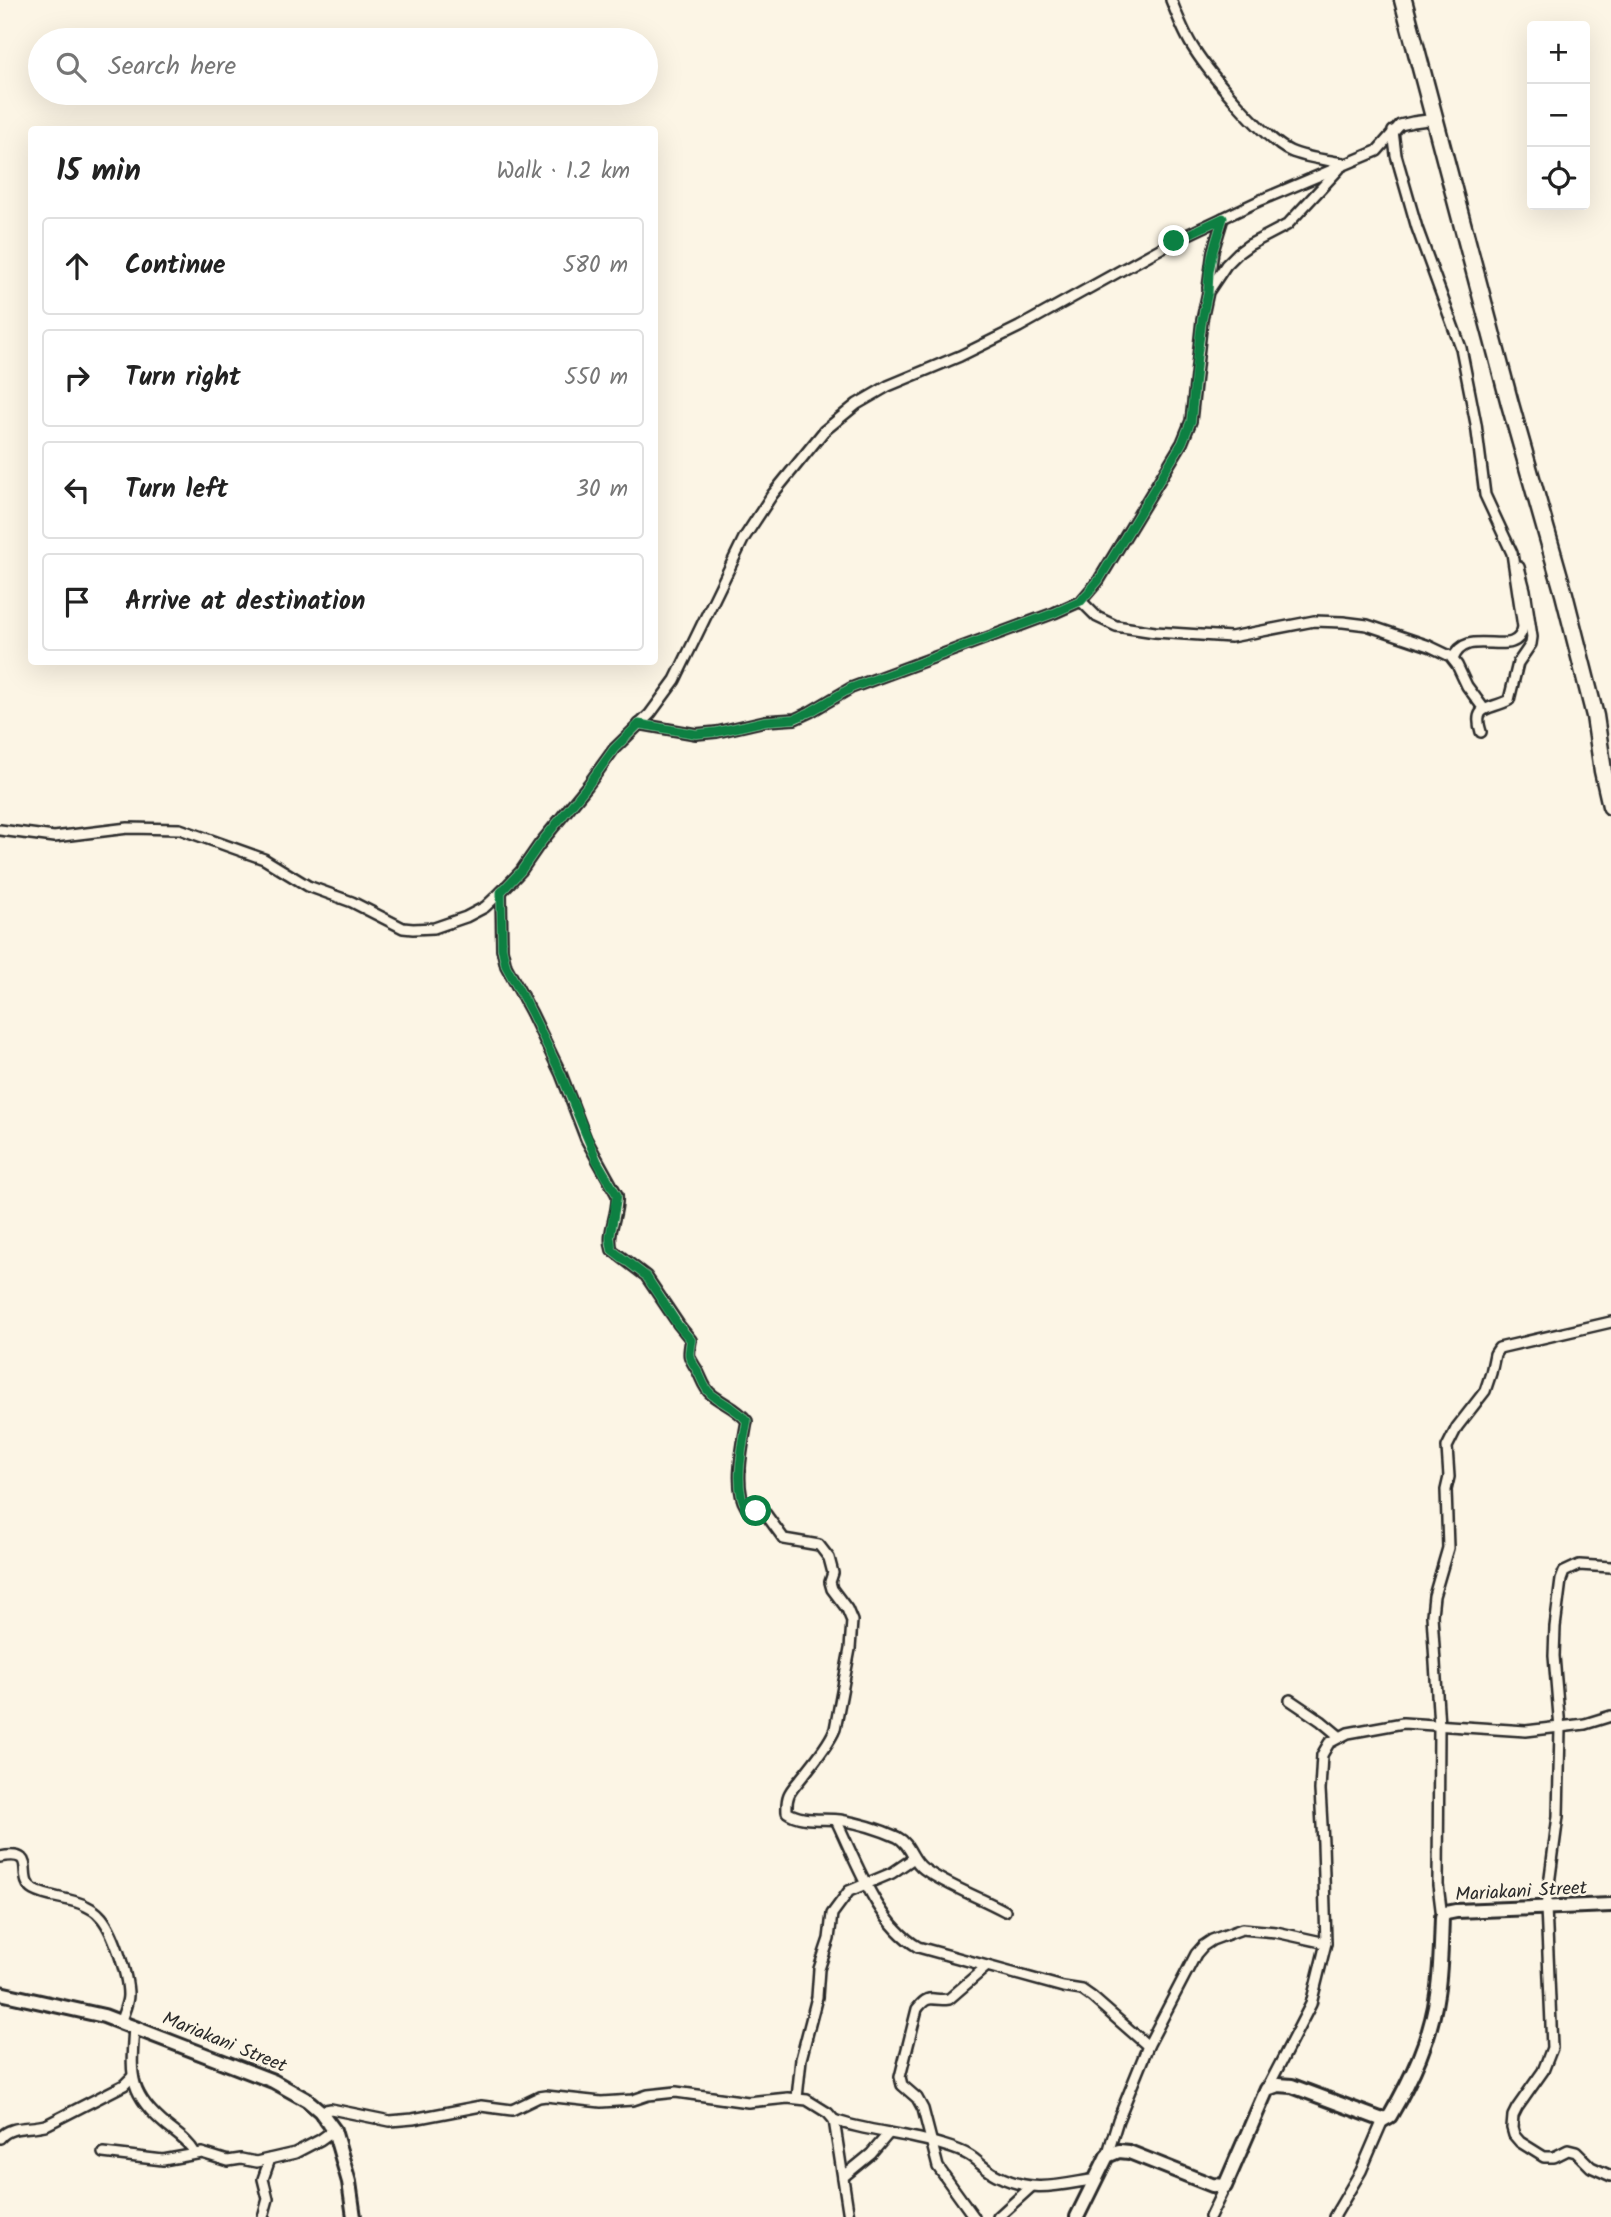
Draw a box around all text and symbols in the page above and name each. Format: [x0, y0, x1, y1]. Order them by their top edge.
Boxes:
map controls [1527, 21, 1590, 210]
button: + [1527, 21, 1590, 84]
search box [28, 28, 658, 105]
text: Search here [108, 46, 236, 88]
icon: search [52, 48, 90, 86]
button: − [1527, 84, 1590, 147]
button: locate [1527, 147, 1590, 210]
text: 15 min [56, 148, 141, 196]
text: Walk · 1.2 km [497, 154, 630, 190]
route end [1158, 225, 1189, 256]
text: Continue [125, 245, 226, 287]
icon: ahead [58, 247, 96, 285]
text: 580 m [563, 248, 628, 284]
text: Turn right [125, 357, 241, 399]
icon: right [58, 359, 96, 397]
text: 550 m [564, 360, 628, 396]
text: Turn left [125, 469, 228, 511]
icon: left [58, 471, 96, 509]
text: 30 m [576, 472, 628, 508]
text: Arrive at destination [125, 581, 365, 623]
icon: arrive [58, 583, 96, 621]
route start [740, 1495, 771, 1526]
street label: Mariakani Street [1454, 1874, 1588, 1910]
street label: Mariakani Street [157, 2004, 292, 2082]

